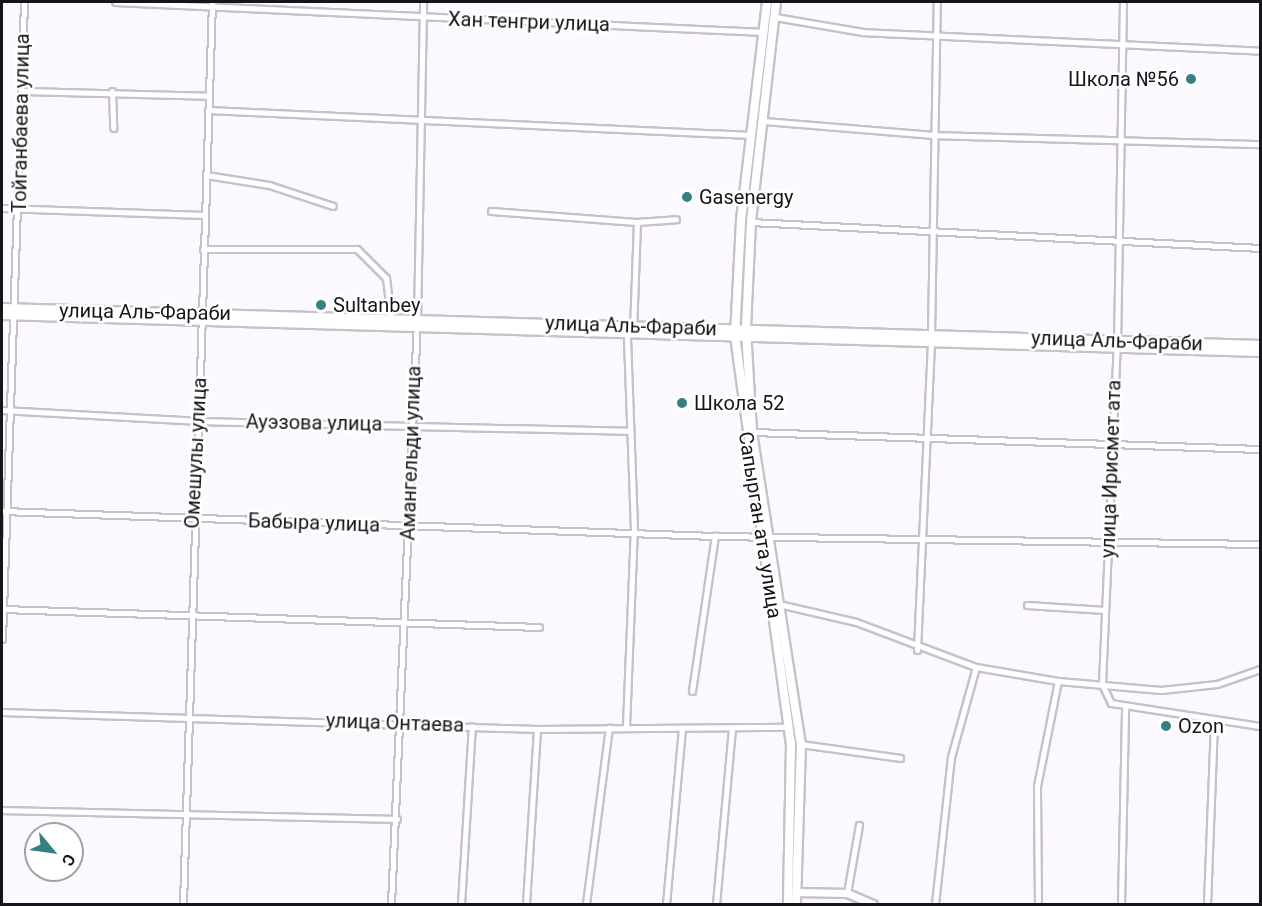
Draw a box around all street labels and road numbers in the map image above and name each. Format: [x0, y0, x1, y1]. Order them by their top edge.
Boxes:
street label: Хан тенгри улица [448, 7, 610, 37]
street label: Тойганбаева улица [7, 33, 35, 213]
street label: улица Аль-Фараби [59, 299, 231, 325]
street label: улица Аль-Фараби [545, 311, 717, 341]
street label: улица Аль-Фараби [1031, 326, 1203, 356]
street label: Амангельди улица [396, 365, 426, 541]
street label: Омешулы улица [180, 377, 212, 529]
street label: улица Ирисмет ата [1096, 379, 1126, 559]
street label: Ауэзова улица [246, 410, 382, 436]
street label: Сапырган ата улица [733, 430, 787, 620]
street label: Бабыра улица [248, 509, 380, 537]
street label: улица Онтаева [325, 709, 465, 737]

